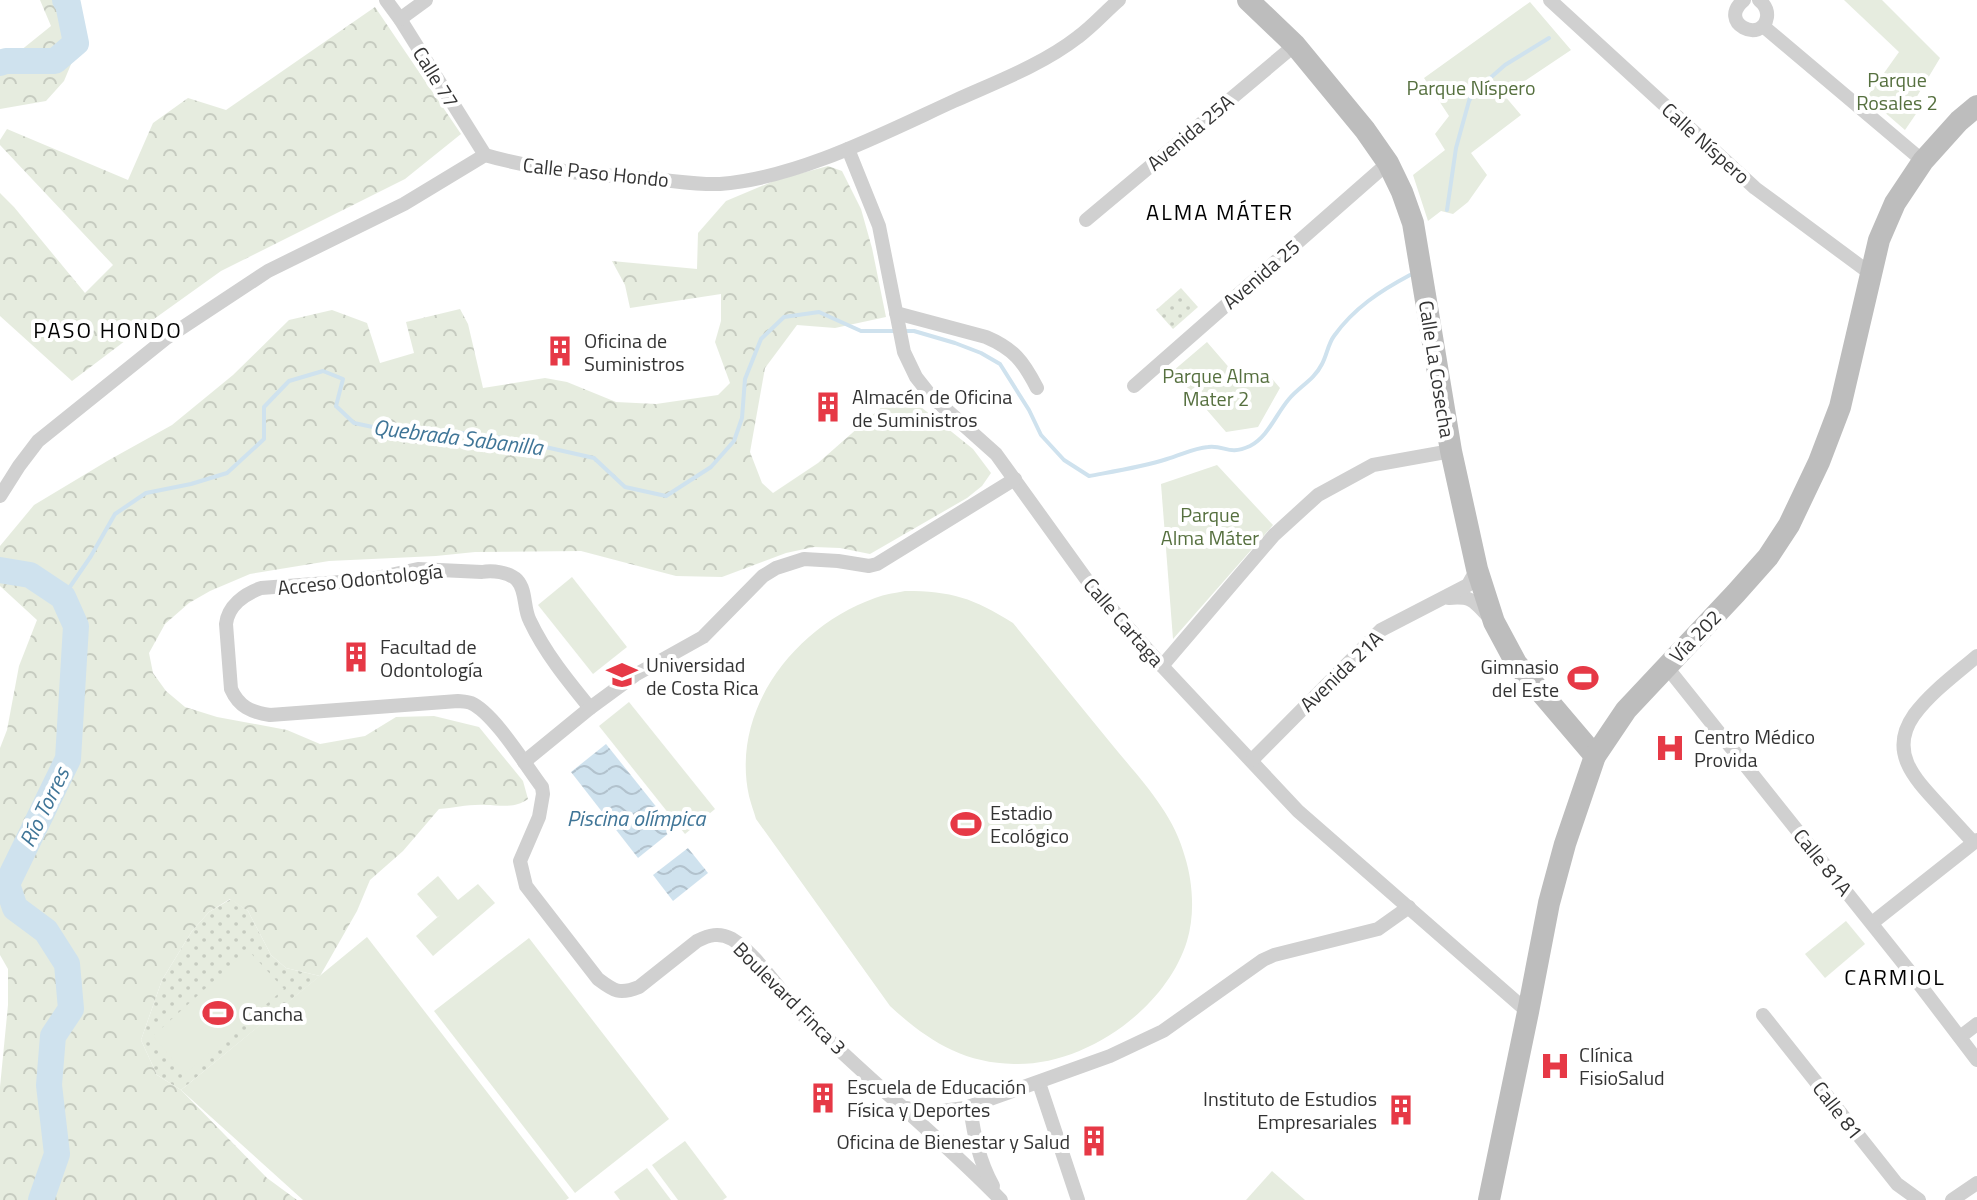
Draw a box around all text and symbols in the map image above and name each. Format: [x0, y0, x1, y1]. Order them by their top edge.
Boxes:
street label: Calle 77 [405, 40, 467, 114]
park label: Parque Rosales 2 [1856, 64, 1938, 118]
park label: Parque Níspero [1406, 72, 1536, 103]
street label: Avenida 25A [1140, 86, 1240, 178]
street label: Calle Níspero [1655, 95, 1757, 191]
street label: Calle Paso Hondo [522, 149, 670, 195]
district label: ALMA MÁTER [1146, 195, 1294, 229]
street label: Avenida 25 [1216, 232, 1306, 316]
street label: Calle La Cosecha [1411, 298, 1463, 440]
district label: PASO HONDO [33, 313, 183, 347]
place label: Oficina de Suministros [584, 325, 685, 379]
building icon: Oficina de Suministros [543, 334, 577, 368]
park label: Parque Alma Mater 2 [1162, 360, 1270, 414]
place label: Almacén de Oficina de Suministros [852, 381, 1012, 435]
building icon: Almacén de Oficina de Suministros [811, 390, 845, 424]
water label: Quebrada Sabanilla [371, 410, 547, 464]
park label: Parque Alma Máter [1161, 499, 1259, 553]
street label: Acceso Odontología [276, 555, 444, 603]
street label: Calle Cartaga [1076, 570, 1172, 674]
street label: Vía 202 [1662, 602, 1728, 670]
street label: Avenida 21A [1292, 623, 1390, 719]
place label: Facultad de Odontología [380, 631, 482, 685]
building icon: Facultad de Odontología [339, 640, 373, 674]
place label: Universidad de Costa Rica [646, 649, 759, 703]
place label: Gimnasio del Este [1481, 651, 1559, 705]
school or university icon: Universidad de Costa Rica [605, 658, 639, 692]
sports icon: Gimnasio del Este [1566, 661, 1600, 695]
place label: Centro Médico Provida [1694, 721, 1815, 775]
hospital icon: Centro Médico Provida [1653, 731, 1687, 765]
water label: Río Torres [10, 760, 79, 853]
place label: Estadio Ecológico [990, 797, 1069, 851]
water label: Piscina olímpica [567, 801, 707, 835]
sports icon: Estadio Ecológico [949, 807, 983, 841]
street label: Calle 81A [1786, 822, 1860, 902]
street label: Boulevard Finca 3 [726, 934, 854, 1062]
district label: CARMIOL [1844, 960, 1946, 994]
sports icon: Cancha [201, 996, 235, 1030]
place label: Cancha [242, 998, 303, 1029]
place label: Clínica FisioSalud [1579, 1039, 1665, 1093]
hospital icon: Clínica FisioSalud [1538, 1049, 1572, 1083]
place label: Escuela de Educación Física y Deportes [847, 1071, 1026, 1125]
street label: Calle 81 [1805, 1074, 1871, 1146]
building icon: Escuela de Educación Física y Deportes [806, 1081, 840, 1115]
place label: Instituto de Estudios Empresariales [1203, 1083, 1377, 1137]
building icon: Instituto de Estudios Empresariales [1384, 1093, 1418, 1127]
building icon: Oficina de Bienestar y Salud [1077, 1124, 1111, 1158]
place label: Oficina de Bienestar y Salud [836, 1126, 1070, 1157]

